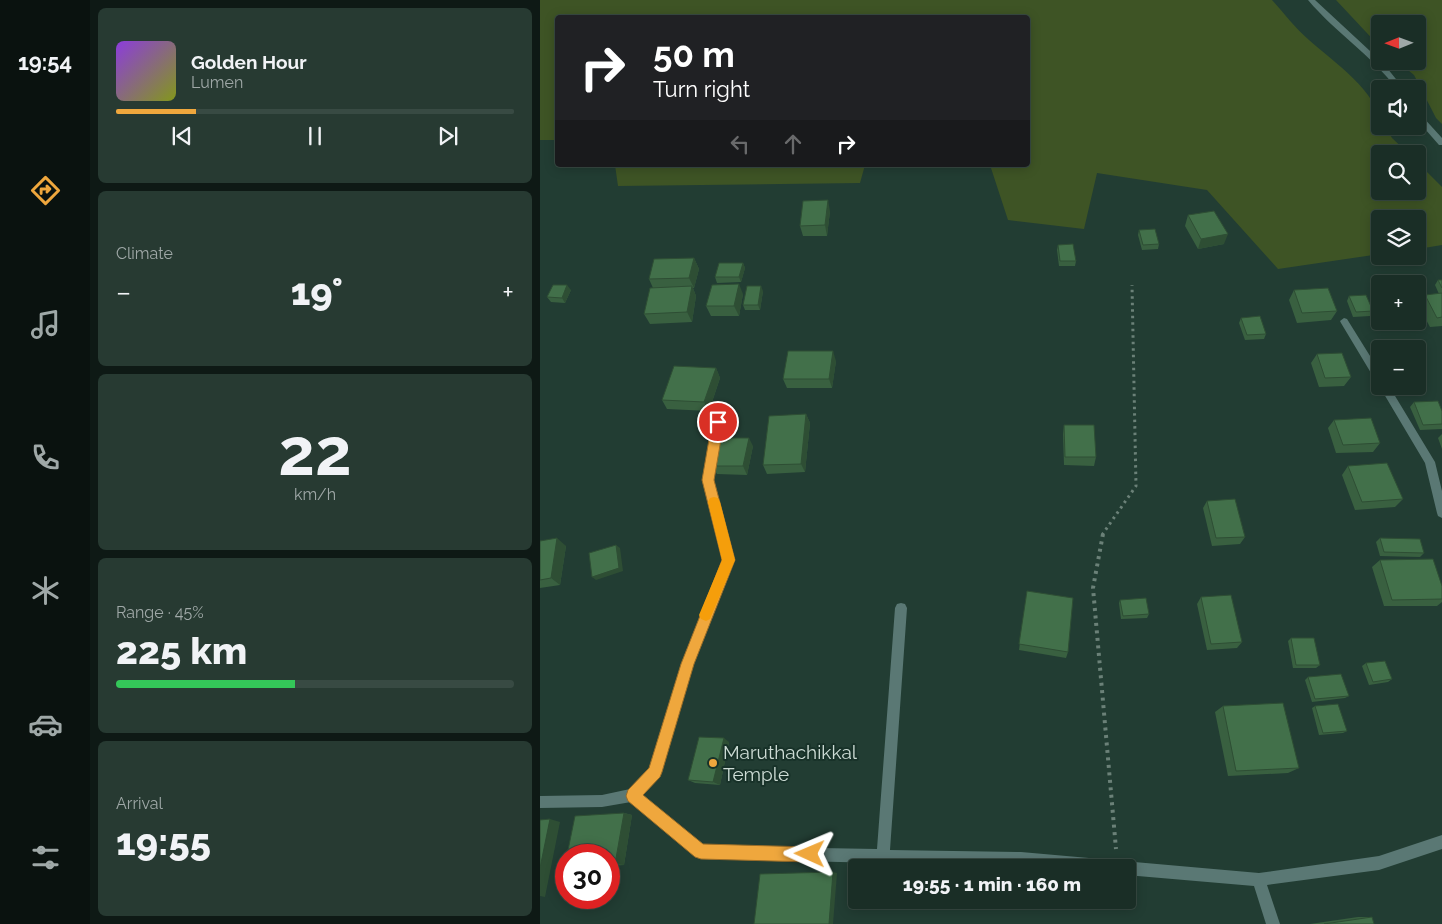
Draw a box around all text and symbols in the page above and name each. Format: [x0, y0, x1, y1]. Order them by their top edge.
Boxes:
north arrow [1371, 15, 1426, 70]
map controls [1371, 15, 1426, 395]
text: 50 m [653, 34, 735, 75]
icon: right [570, 35, 635, 100]
text: 19:54 [18, 49, 72, 75]
text: Golden Hour [191, 51, 307, 73]
text: Lumen [191, 73, 243, 92]
text: Turn right [653, 76, 750, 102]
button: sound [1371, 80, 1426, 135]
icon: previous [168, 122, 196, 150]
icon: pause [301, 122, 329, 150]
icon: next [434, 122, 462, 150]
icon: left [726, 130, 754, 158]
icon: ahead [779, 130, 807, 158]
icon: right [832, 130, 860, 158]
button: search [1371, 145, 1426, 200]
icon: directions [28, 173, 63, 208]
button: layers [1371, 210, 1426, 265]
text: Climate [116, 244, 173, 263]
text: 19° [291, 269, 343, 314]
button: + [1371, 275, 1426, 330]
text: − [116, 276, 131, 309]
text: + [502, 276, 514, 309]
icon: music [28, 307, 63, 342]
button: − [1371, 340, 1426, 395]
pin [697, 401, 739, 443]
icon: arrive [704, 408, 732, 436]
text: 22 [278, 414, 352, 490]
icon: phone [28, 440, 63, 475]
text: km/h [294, 485, 336, 504]
icon: climate [28, 573, 63, 608]
text: Range · 45% [116, 603, 204, 622]
text: 225 km [116, 628, 247, 673]
icon: car [28, 707, 63, 742]
place label: Maruthachikkal Temple [723, 741, 858, 785]
marker: Maruthachikkal Temple [707, 757, 719, 769]
text: Arrival [116, 794, 163, 813]
text: 19:55 [116, 819, 211, 864]
position arrow [783, 827, 835, 879]
icon: filters [28, 840, 63, 875]
speed limit sign: 30 [555, 844, 620, 909]
text: 19:55 · 1 min · 160 m [903, 873, 1081, 895]

